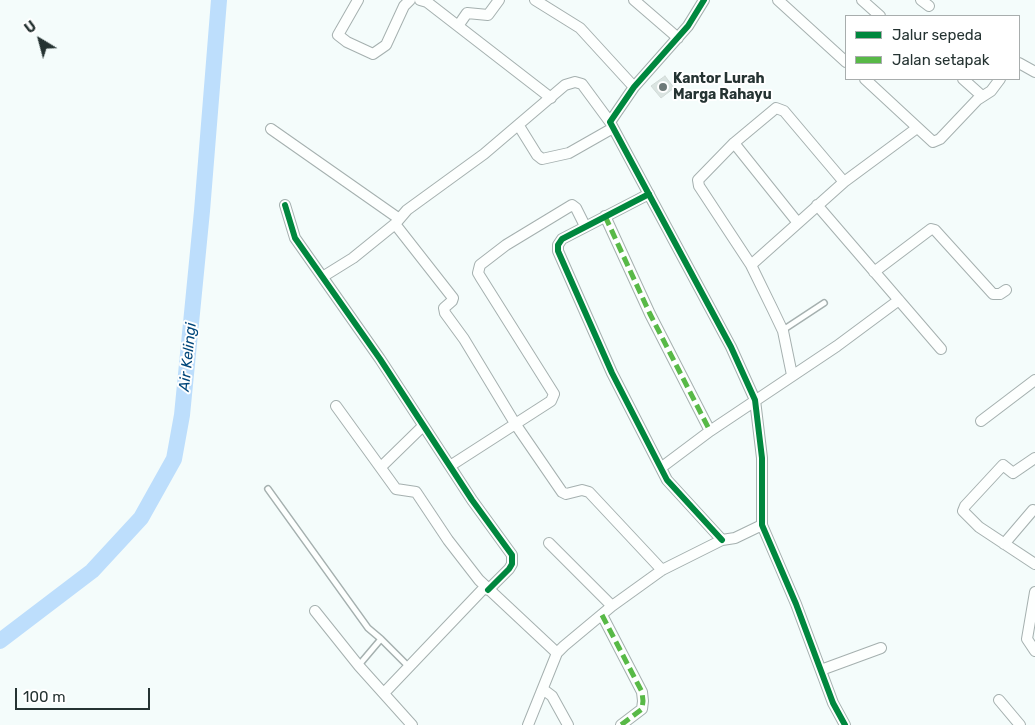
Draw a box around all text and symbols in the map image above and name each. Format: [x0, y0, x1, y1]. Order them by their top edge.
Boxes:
north arrow [15, 15, 65, 65]
legend [845, 15, 1020, 80]
text: U [22, 18, 40, 37]
text: Jalur sepeda [892, 26, 982, 44]
text: Jalan setapak [892, 51, 990, 69]
place label: Kantor Lurah Marga Rahayu [673, 71, 772, 104]
marker: Kantor Lurah Marga Rahayu [657, 81, 669, 93]
water label: Air Kelingi [175, 322, 201, 392]
scale bar [18, 678, 152, 710]
text: 100 m [23, 688, 65, 706]

